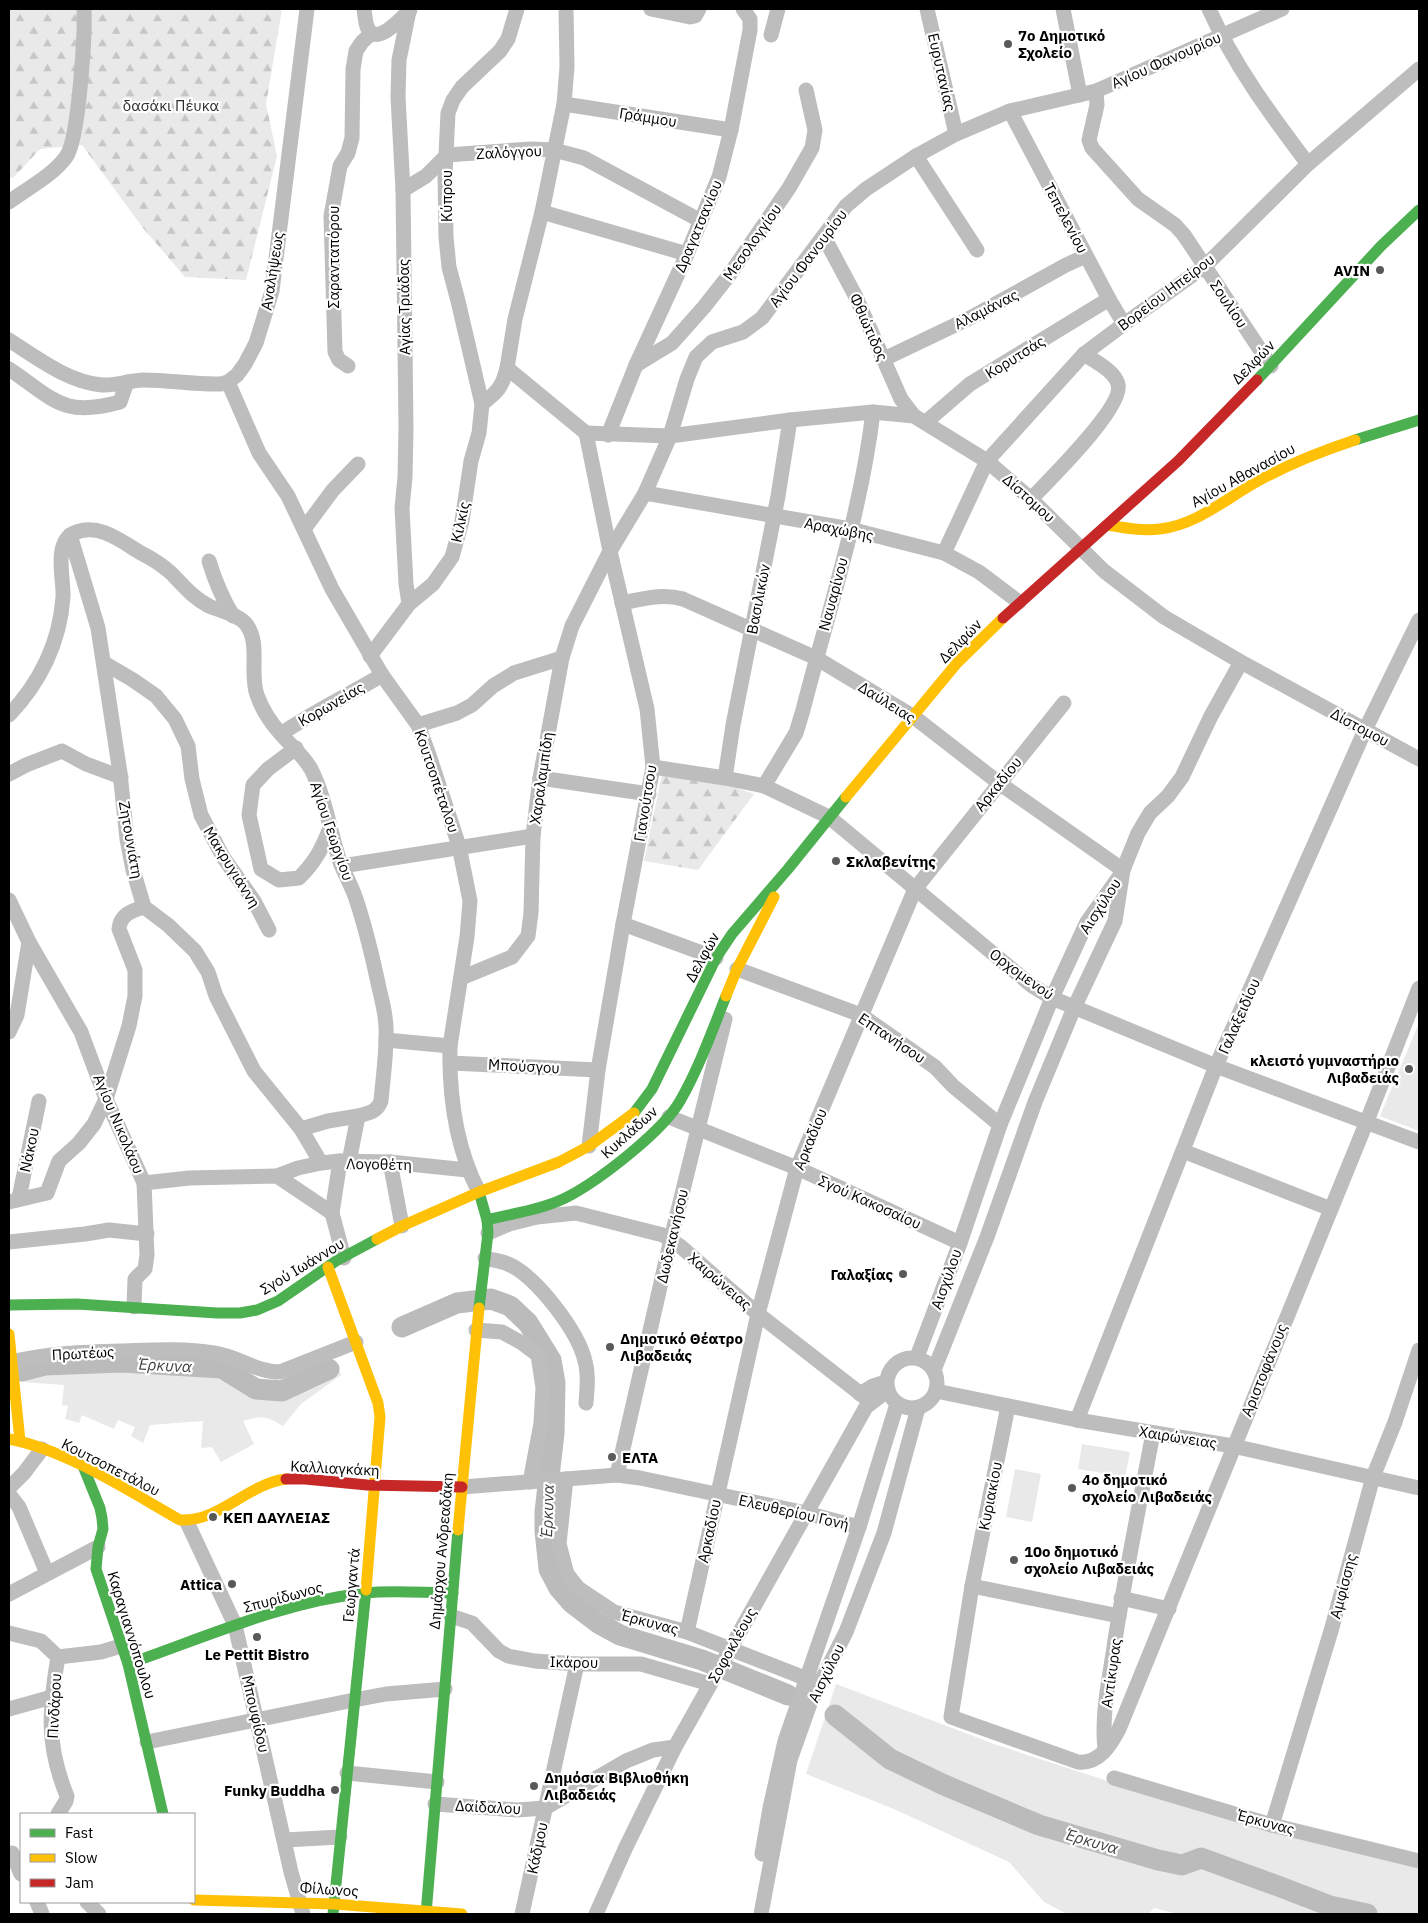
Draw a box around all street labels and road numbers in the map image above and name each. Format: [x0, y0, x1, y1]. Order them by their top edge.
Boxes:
street label: Αγίου Φανουρίου [1108, 27, 1224, 93]
street label: Ευρυτανίας [924, 31, 960, 113]
street label: Γράμμου [618, 103, 678, 131]
street label: Ζαλόγγου [475, 141, 543, 163]
street label: Κύπρου [437, 170, 456, 222]
street label: Δραγατσανίου [670, 177, 726, 275]
street label: Τεπελενίου [1040, 180, 1092, 256]
street label: Μεσολογγίου [719, 200, 785, 284]
street label: Σαρανταπόρου [324, 205, 343, 309]
street label: Αγίου Φανουρίου [765, 205, 851, 311]
street label: Αναλήψεως [256, 230, 288, 312]
street label: Βορείου Ηπείρου [1114, 249, 1218, 335]
street label: Αγίας Τριάδας [394, 259, 414, 355]
street label: Σουλίου [1206, 276, 1252, 332]
street label: Αλαμάνας [951, 285, 1021, 333]
street label: Φθιώτιδος [846, 290, 892, 364]
street label: Κορυτσάς [982, 331, 1048, 383]
street label: Δελφών [1227, 336, 1279, 388]
street label: Αγίου Αθανασίου [1187, 438, 1299, 512]
street label: Δίστομου [999, 470, 1059, 526]
street label: Κιλκίς [446, 500, 474, 544]
street label: Αραχώβης [803, 513, 875, 545]
street label: Ναυαρίνου [814, 555, 852, 633]
street label: Βασιλικών [742, 562, 774, 636]
street label: Δελφών [934, 615, 986, 667]
street label: Κορωνείας [295, 677, 367, 731]
street label: Δαύλειας [855, 677, 919, 727]
street label: Δίστομου [1327, 704, 1393, 750]
street label: Κουτσοπέταλου [410, 727, 464, 835]
street label: Χαραλαμπίδη [525, 731, 557, 825]
street label: Αρκαδίου [970, 753, 1026, 815]
street label: Γιανούτσου [630, 763, 660, 843]
street label: Αγίου Γεωργίου [306, 779, 358, 883]
street label: Ζητουνιάτη [115, 800, 147, 880]
street label: Μακρυγιάννη [199, 823, 265, 911]
street label: Αισχύλου [1075, 874, 1125, 938]
street label: Δελφών [681, 928, 724, 985]
street label: Ορχομενού [986, 944, 1058, 1004]
street label: Γαλαξειδίου [1214, 975, 1264, 1057]
street label: Επτανήσου [855, 1009, 929, 1067]
street label: Μπούσγου [488, 1055, 560, 1077]
street label: Αγίου Νικολάου [89, 1071, 149, 1177]
street label: Κυκλάδων [597, 1101, 662, 1162]
street label: Αρκαδίου [789, 1105, 831, 1173]
street label: Νάκου [15, 1126, 43, 1174]
street label: Λογοθέτη [346, 1154, 412, 1174]
street label: Σγού Κακοσαίου [816, 1171, 924, 1233]
street label: Δωδεκανήσου [652, 1187, 692, 1285]
street label: Σγού Ιωάννου [256, 1233, 348, 1299]
street label: Αισχύλου [926, 1246, 966, 1312]
street label: Χαιρώνειας [684, 1248, 756, 1314]
street label: Αριστοφάνους [1237, 1321, 1291, 1419]
street label: Πρωτέως [51, 1342, 115, 1364]
street label: Χαιρώνειας [1138, 1421, 1218, 1453]
street label: Κουτσοπετάλου [58, 1434, 164, 1500]
street label: Καλλιαγκάκη [290, 1456, 380, 1480]
street label: Κυριακίου [974, 1460, 1006, 1532]
street label: Δημάρχου Ανδρεαδάκη [425, 1472, 457, 1630]
street label: Ελευθερίου Γονή [737, 1490, 851, 1534]
street label: Αρκαδίου [693, 1497, 725, 1565]
street label: Γεωργαντά [338, 1547, 364, 1623]
street label: Αμφίσσης [1325, 1551, 1361, 1621]
street label: Καραγιαννόπουλου [104, 1569, 160, 1701]
street label: Σπυρίδωνος [241, 1577, 325, 1617]
street label: Σοφοκλέους [704, 1604, 760, 1686]
street label: Έρκυνας [619, 1605, 681, 1639]
street label: Αντίκυρας [1097, 1637, 1125, 1709]
street label: Αισχύλου [804, 1641, 848, 1705]
street label: Ικάρου [550, 1652, 598, 1672]
street label: Πινδάρου [43, 1673, 65, 1739]
street label: Μπουφίδου [238, 1673, 274, 1755]
street label: Δαίδαλου [455, 1796, 521, 1818]
street label: Έρκυνας [1235, 1805, 1297, 1839]
street label: Κάδμου [522, 1820, 552, 1876]
street label: Φίλωνος [299, 1877, 359, 1901]

